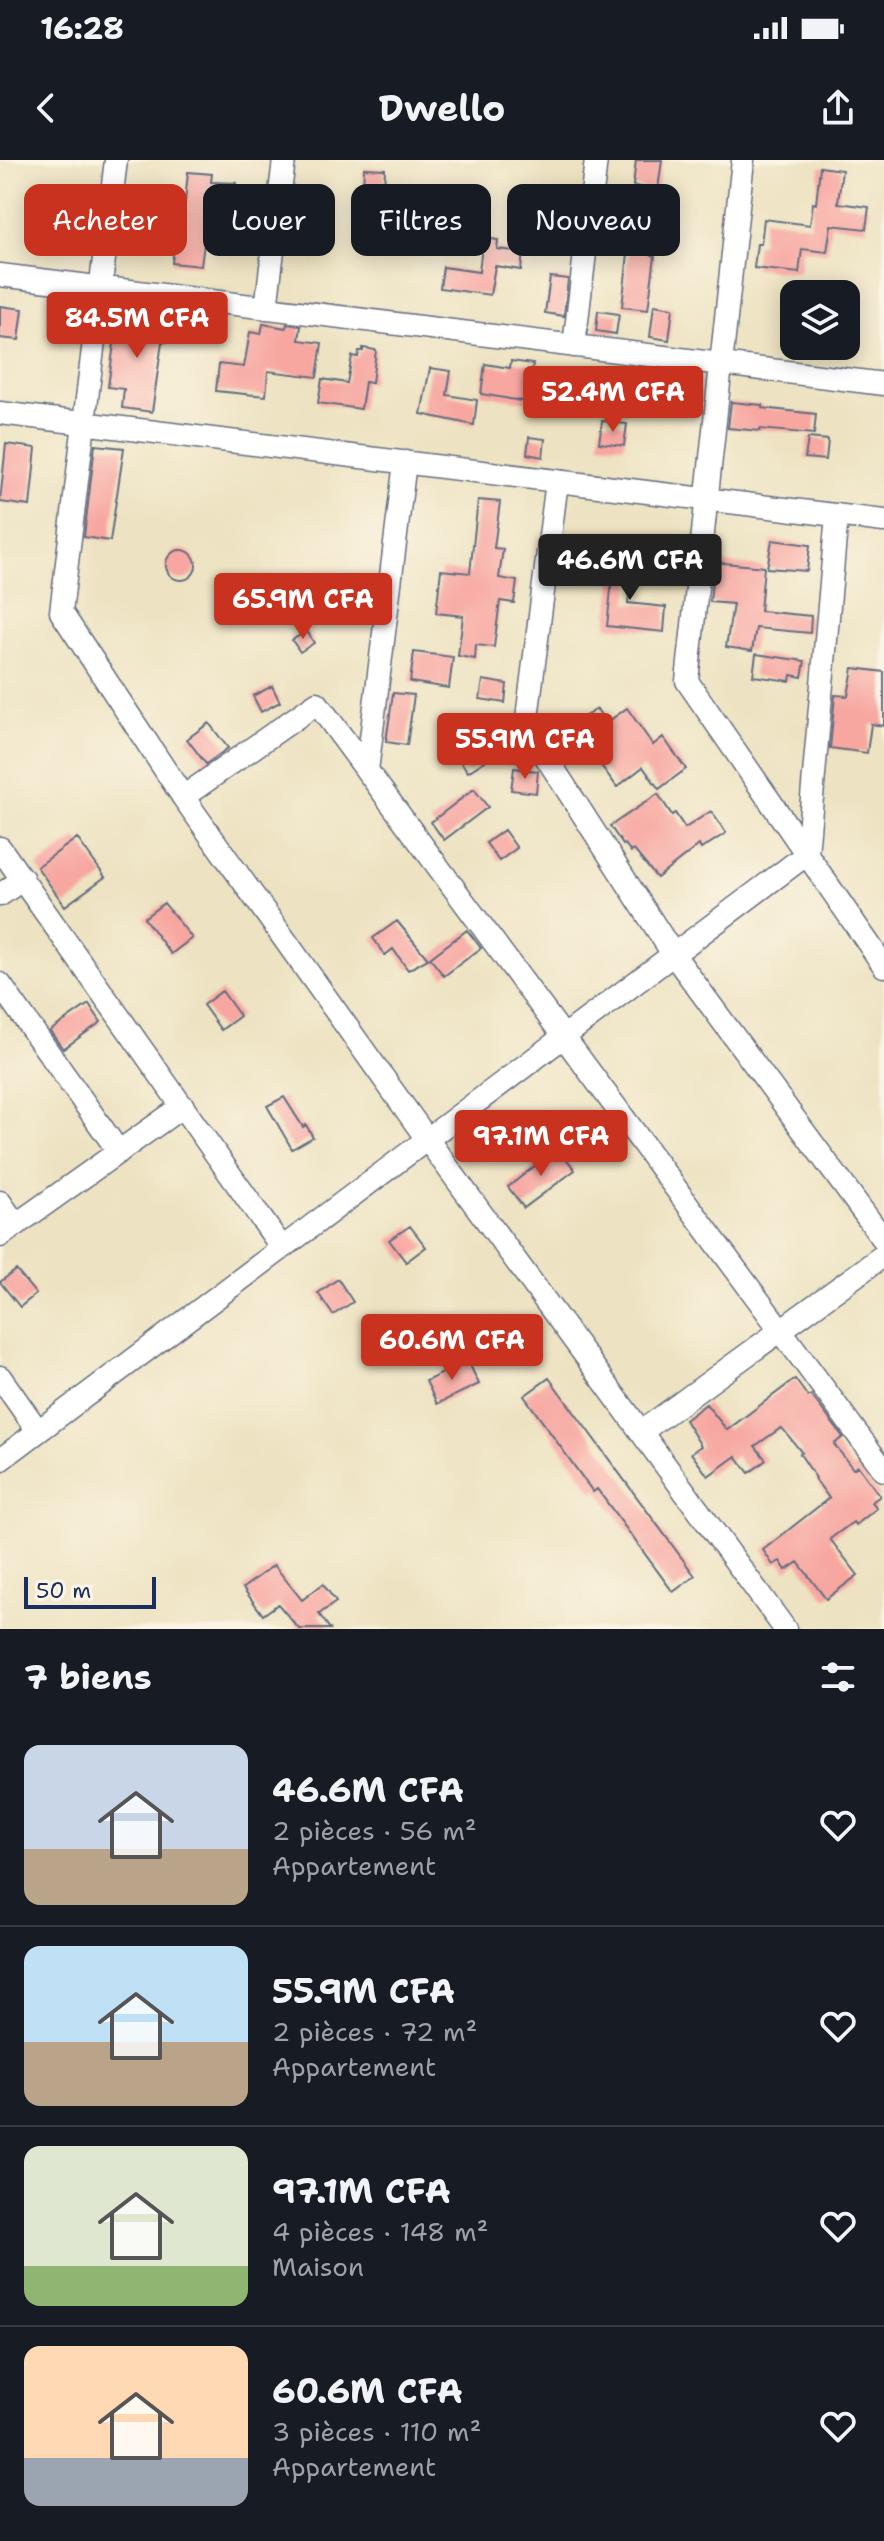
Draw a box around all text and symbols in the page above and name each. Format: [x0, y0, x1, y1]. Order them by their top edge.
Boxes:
text: 16:28 [40, 8, 124, 49]
text: Dwello [378, 84, 506, 133]
icon: back [24, 86, 68, 130]
icon: share [816, 86, 860, 130]
chip: Acheter [24, 184, 187, 256]
chip: Louer [203, 184, 335, 256]
chip: Filtres [351, 184, 491, 256]
chip: Nouveau [507, 184, 680, 256]
map controls [780, 280, 860, 360]
button: layers [780, 280, 860, 360]
pin: 84.5M CFA [45, 292, 229, 360]
text: 84.5M CFA [65, 300, 209, 335]
pin: 52.4M CFA [521, 366, 705, 434]
text: 52.4M CFA [541, 374, 685, 409]
pin: 46.6M CFA [538, 534, 722, 602]
text: 46.6M CFA [557, 542, 703, 577]
pin: 65.9M CFA [211, 573, 395, 641]
text: 65.9M CFA [232, 581, 374, 616]
pin: 55.9M CFA [433, 713, 617, 781]
text: 55.9M CFA [455, 721, 595, 756]
pin: 97.1M CFA [449, 1110, 633, 1178]
text: 97.1M CFA [473, 1118, 609, 1153]
pin: 60.6M CFA [360, 1314, 544, 1382]
text: 60.6M CFA [379, 1322, 525, 1357]
scale bar [24, 1573, 156, 1609]
text: 50 m [36, 1576, 91, 1605]
text: 7 biens [24, 1654, 152, 1700]
icon: filters [816, 1655, 860, 1699]
text: 46.6M CFA [272, 1767, 464, 1813]
icon: home [88, 1777, 184, 1873]
icon: heart [816, 1803, 860, 1847]
text: 2 pièces · 56 m² [272, 1813, 477, 1848]
text: Appartement [272, 1848, 436, 1883]
text: 55.9M CFA [272, 1968, 455, 2014]
icon: home [88, 1978, 184, 2074]
icon: heart [816, 2004, 860, 2048]
text: 2 pièces · 72 m² [272, 2014, 477, 2049]
text: Appartement [272, 2049, 436, 2084]
text: 97.1M CFA [272, 2168, 451, 2214]
icon: home [88, 2178, 184, 2274]
icon: heart [816, 2204, 860, 2248]
text: 4 pièces · 148 m² [272, 2214, 489, 2249]
text: Maison [272, 2249, 364, 2284]
text: 60.6M CFA [272, 2368, 463, 2414]
icon: home [88, 2378, 184, 2474]
icon: heart [816, 2404, 860, 2448]
text: 3 pièces · 110 m² [272, 2414, 481, 2449]
text: Appartement [272, 2449, 436, 2484]

